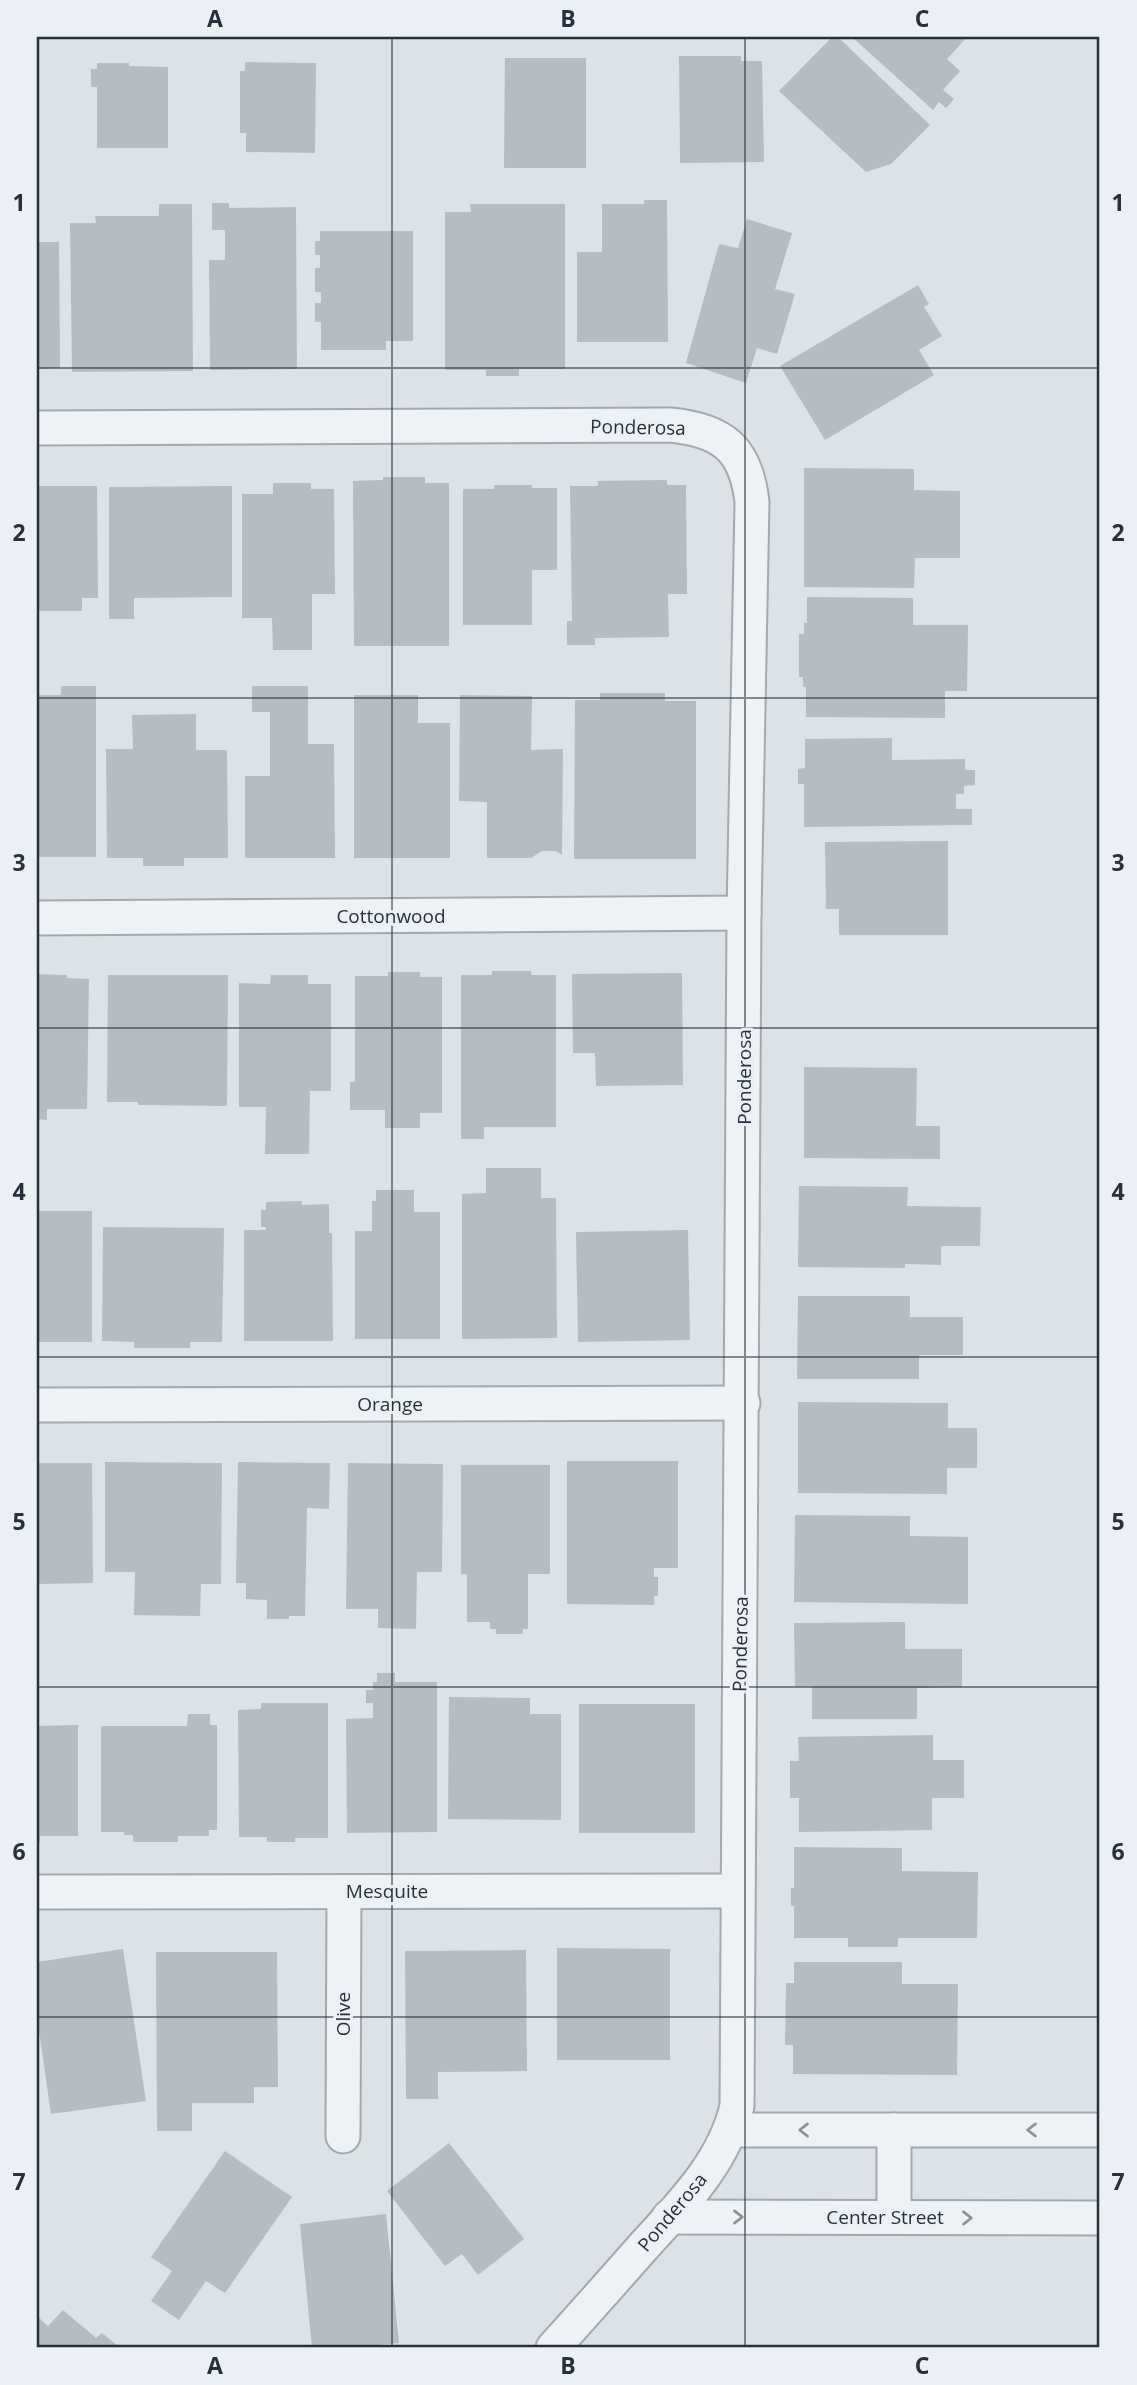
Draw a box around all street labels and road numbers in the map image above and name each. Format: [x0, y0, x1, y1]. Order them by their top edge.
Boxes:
street label: Ponderosa [590, 413, 686, 441]
street label: Cottonwood [336, 903, 446, 929]
street label: Ponderosa [731, 1029, 757, 1125]
street label: Orange [357, 1391, 423, 1417]
street label: Ponderosa [726, 1596, 754, 1692]
street label: Mesquite [346, 1878, 428, 1904]
street label: Olive [330, 1992, 356, 2036]
street label: Ponderosa [631, 2167, 713, 2257]
street label: Center Street [826, 2204, 944, 2230]

